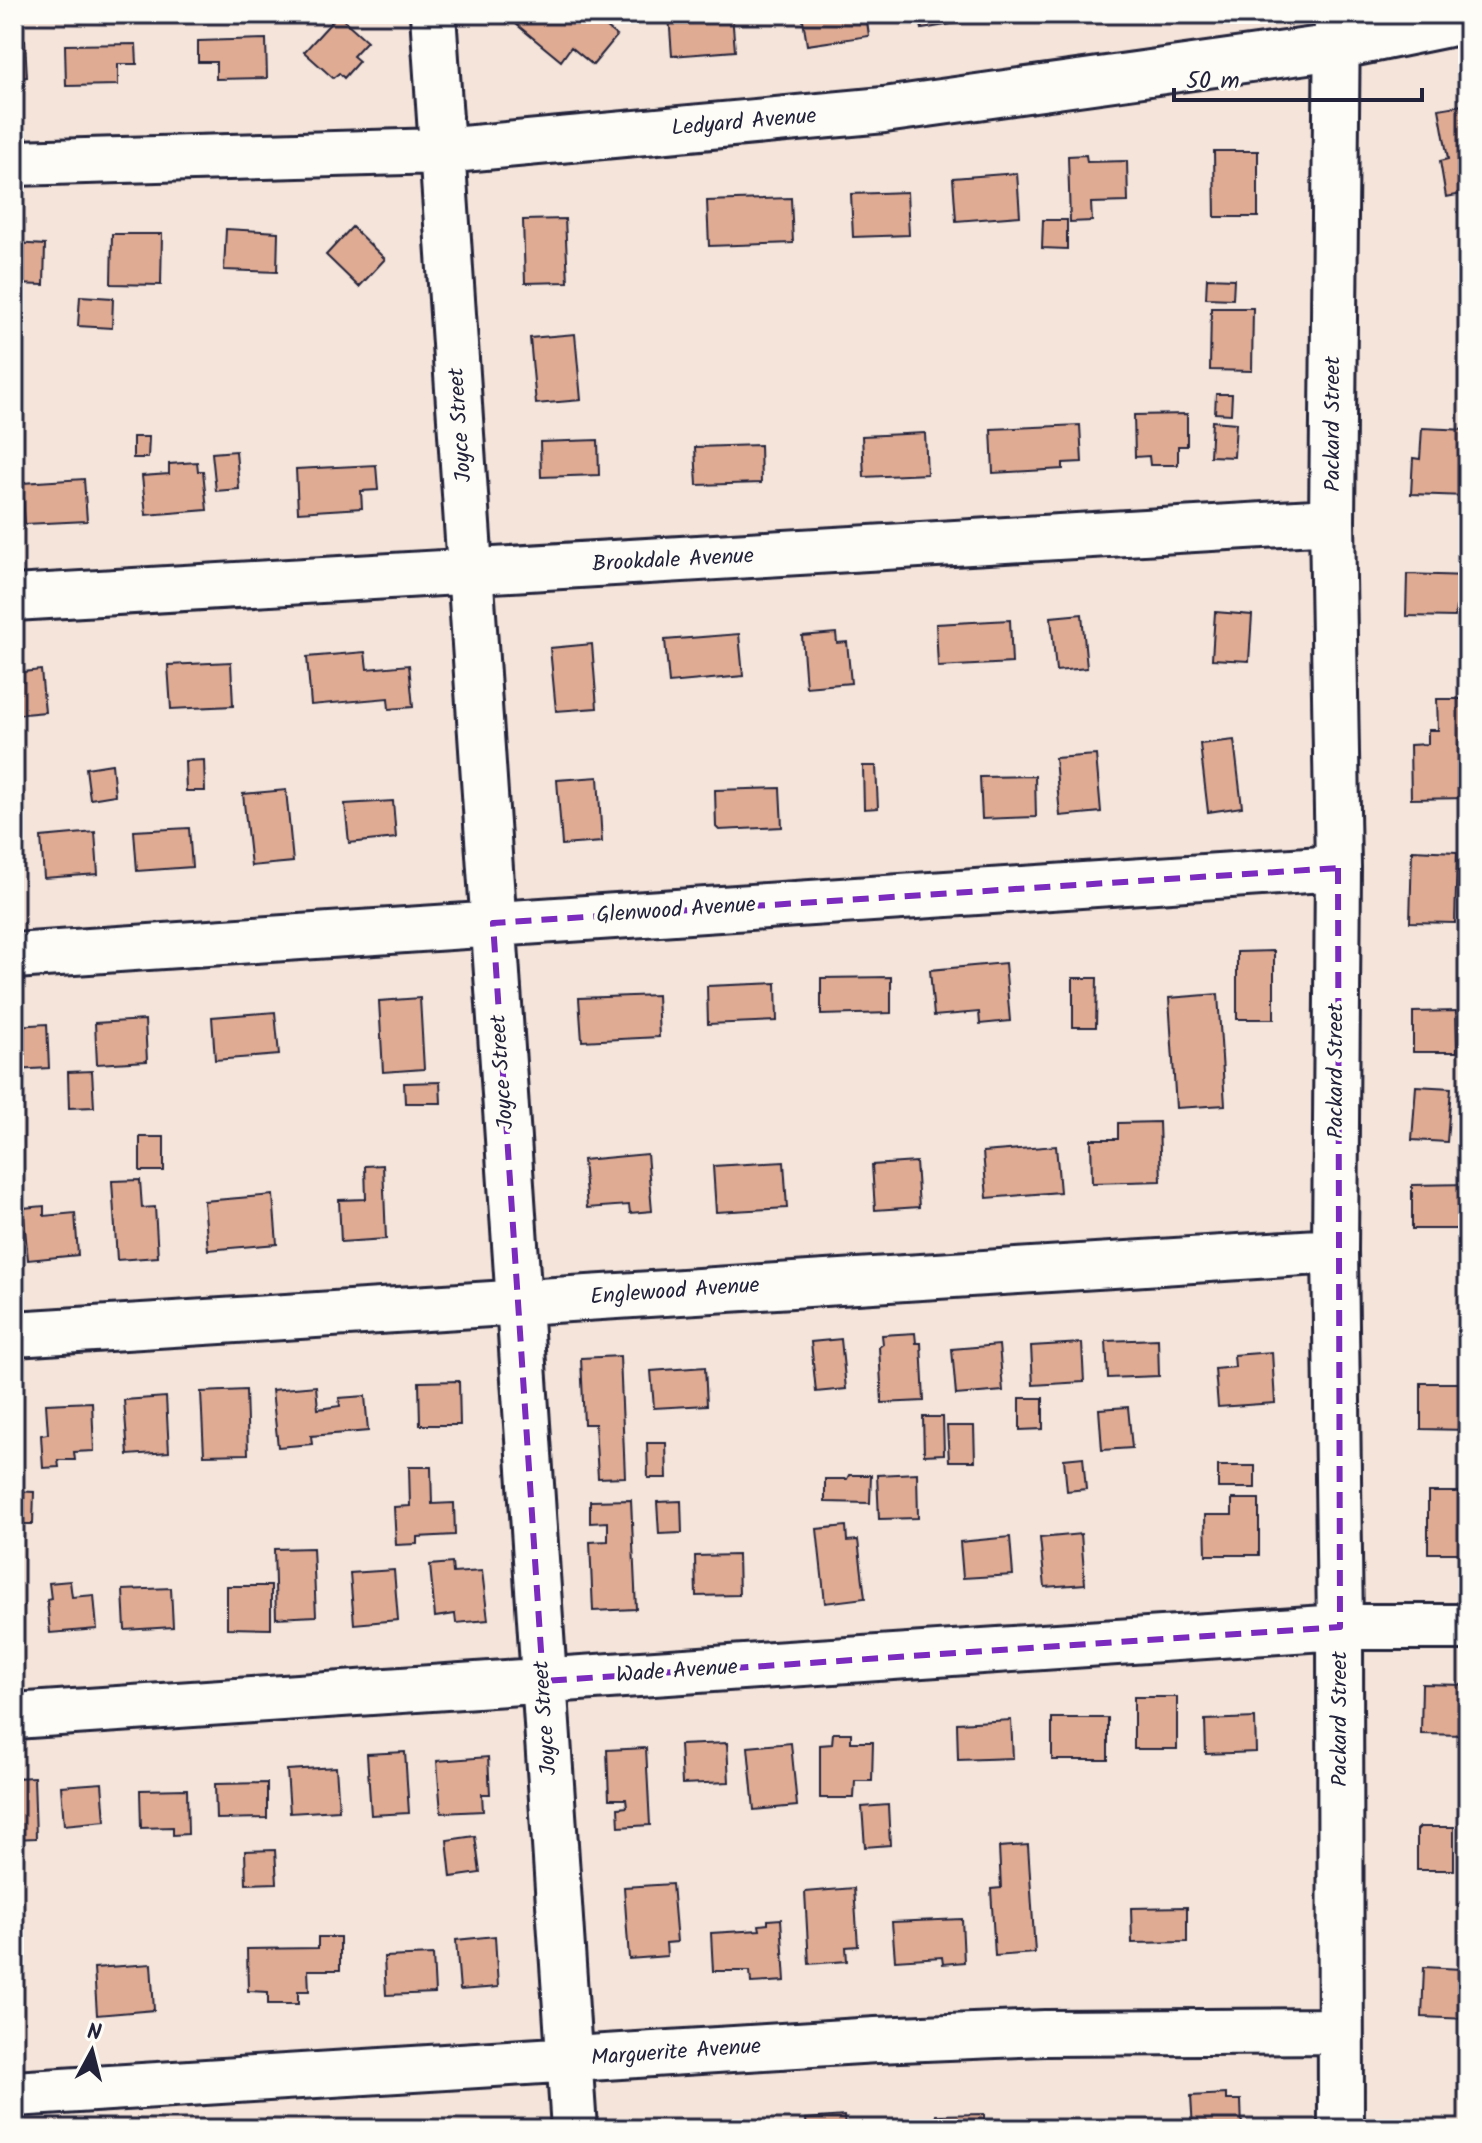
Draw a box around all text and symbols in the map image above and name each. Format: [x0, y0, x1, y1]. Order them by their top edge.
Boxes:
scale bar [1174, 52, 1422, 102]
text: 50 m [1186, 62, 1240, 101]
street label: Ledyard Avenue [670, 99, 818, 147]
street label: Packard Street [1316, 356, 1351, 492]
street label: Joyce Street [440, 366, 482, 484]
street label: Brookdale Avenue [591, 539, 755, 583]
street label: Glenwood Avenue [595, 888, 757, 934]
street label: Packard Street [1319, 1003, 1354, 1139]
street label: Joyce Street [482, 1013, 524, 1131]
street label: Englewood Avenue [589, 1269, 761, 1315]
street label: Wade Avenue [615, 1650, 739, 1694]
street label: Packard Street [1323, 1651, 1358, 1787]
street label: Joyce Street [525, 1659, 567, 1777]
north arrow [52, 2011, 132, 2091]
text: N [85, 2015, 103, 2052]
street label: Marguerite Avenue [590, 2030, 762, 2076]

